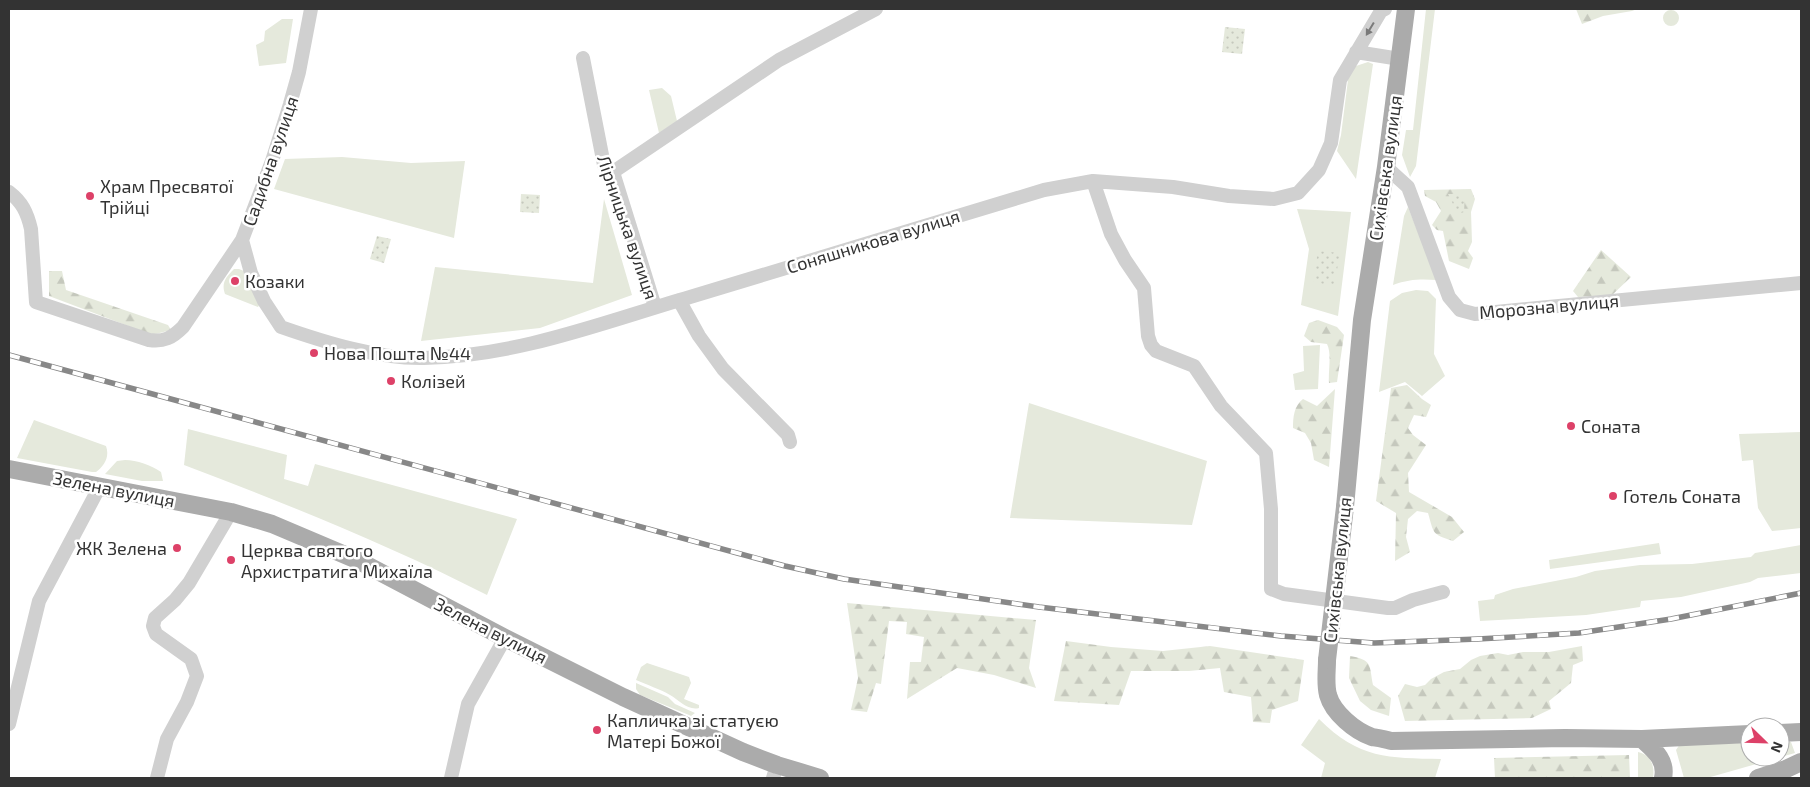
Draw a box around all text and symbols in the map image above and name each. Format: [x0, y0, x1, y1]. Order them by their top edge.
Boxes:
one-way arrow [1365, 23, 1374, 36]
street label: Садибна вулиця [237, 93, 303, 229]
street label: Сихівська вулиця [1364, 94, 1406, 242]
street label: Лірницька вулиця [593, 152, 663, 302]
place label: Храм Пресвятої Трійці [100, 175, 234, 218]
marker: Храм Пресвятої Трійці [84, 190, 96, 202]
street label: Соняшникова вулиця [784, 204, 962, 278]
place label: Козаки [245, 270, 305, 292]
marker: Козаки [229, 275, 241, 287]
street label: Морозна вулиця [1478, 289, 1620, 323]
place label: Нова Пошта №44 [324, 342, 471, 364]
marker: Нова Пошта №44 [308, 347, 320, 359]
place label: Колізей [401, 370, 466, 392]
marker: Колізей [385, 375, 397, 387]
place label: Соната [1581, 415, 1641, 437]
marker: Соната [1565, 420, 1577, 432]
street label: Зелена вулиця [51, 466, 177, 512]
place label: Готель Соната [1623, 485, 1741, 507]
marker: Готель Соната [1607, 490, 1619, 502]
street label: Сихівська вулиця [1318, 496, 1356, 644]
place label: ЖК Зелена [76, 537, 167, 559]
place label: Церква святого Архистратига Михаїла [241, 539, 433, 582]
marker: ЖК Зелена [171, 542, 183, 554]
marker: Церква святого Архистратига Михаїла [225, 554, 237, 566]
street label: Зелена вулиця [431, 592, 551, 668]
place label: Капличка зі статуєю Матері Божої [607, 709, 779, 752]
north arrow [1740, 717, 1790, 767]
marker: Капличка зі статуєю Матері Божої [591, 724, 603, 736]
text: N [1768, 739, 1787, 755]

